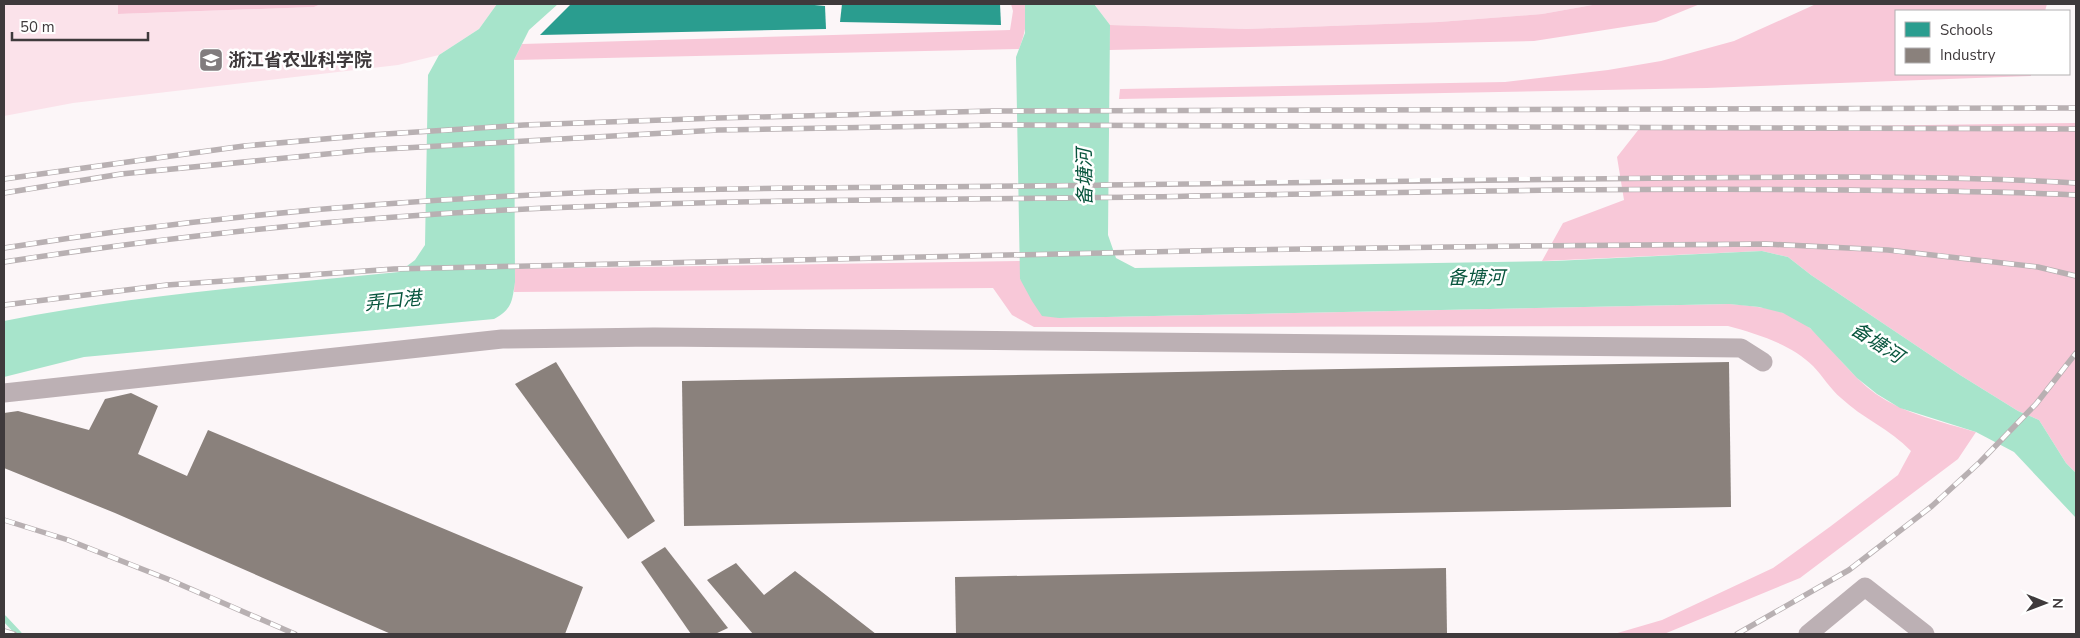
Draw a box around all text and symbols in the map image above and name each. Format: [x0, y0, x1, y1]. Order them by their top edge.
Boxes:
scale bar [12, 10, 149, 42]
legend [1895, 10, 2070, 75]
text: 50 m [20, 17, 55, 37]
text: Schools [1940, 20, 1993, 40]
text: Industry [1940, 45, 1996, 65]
school or university icon: 浙江省农业科学院 [198, 47, 224, 73]
place label: 浙江省农业科学院 [228, 48, 372, 72]
water label: 备塘河 [1071, 144, 1098, 206]
water label: 备塘河 [1447, 265, 1508, 291]
water label: 弄口港 [363, 285, 426, 317]
water label: 备塘河 [1846, 317, 1911, 372]
north arrow [2020, 578, 2070, 628]
text: N [2048, 598, 2067, 609]

